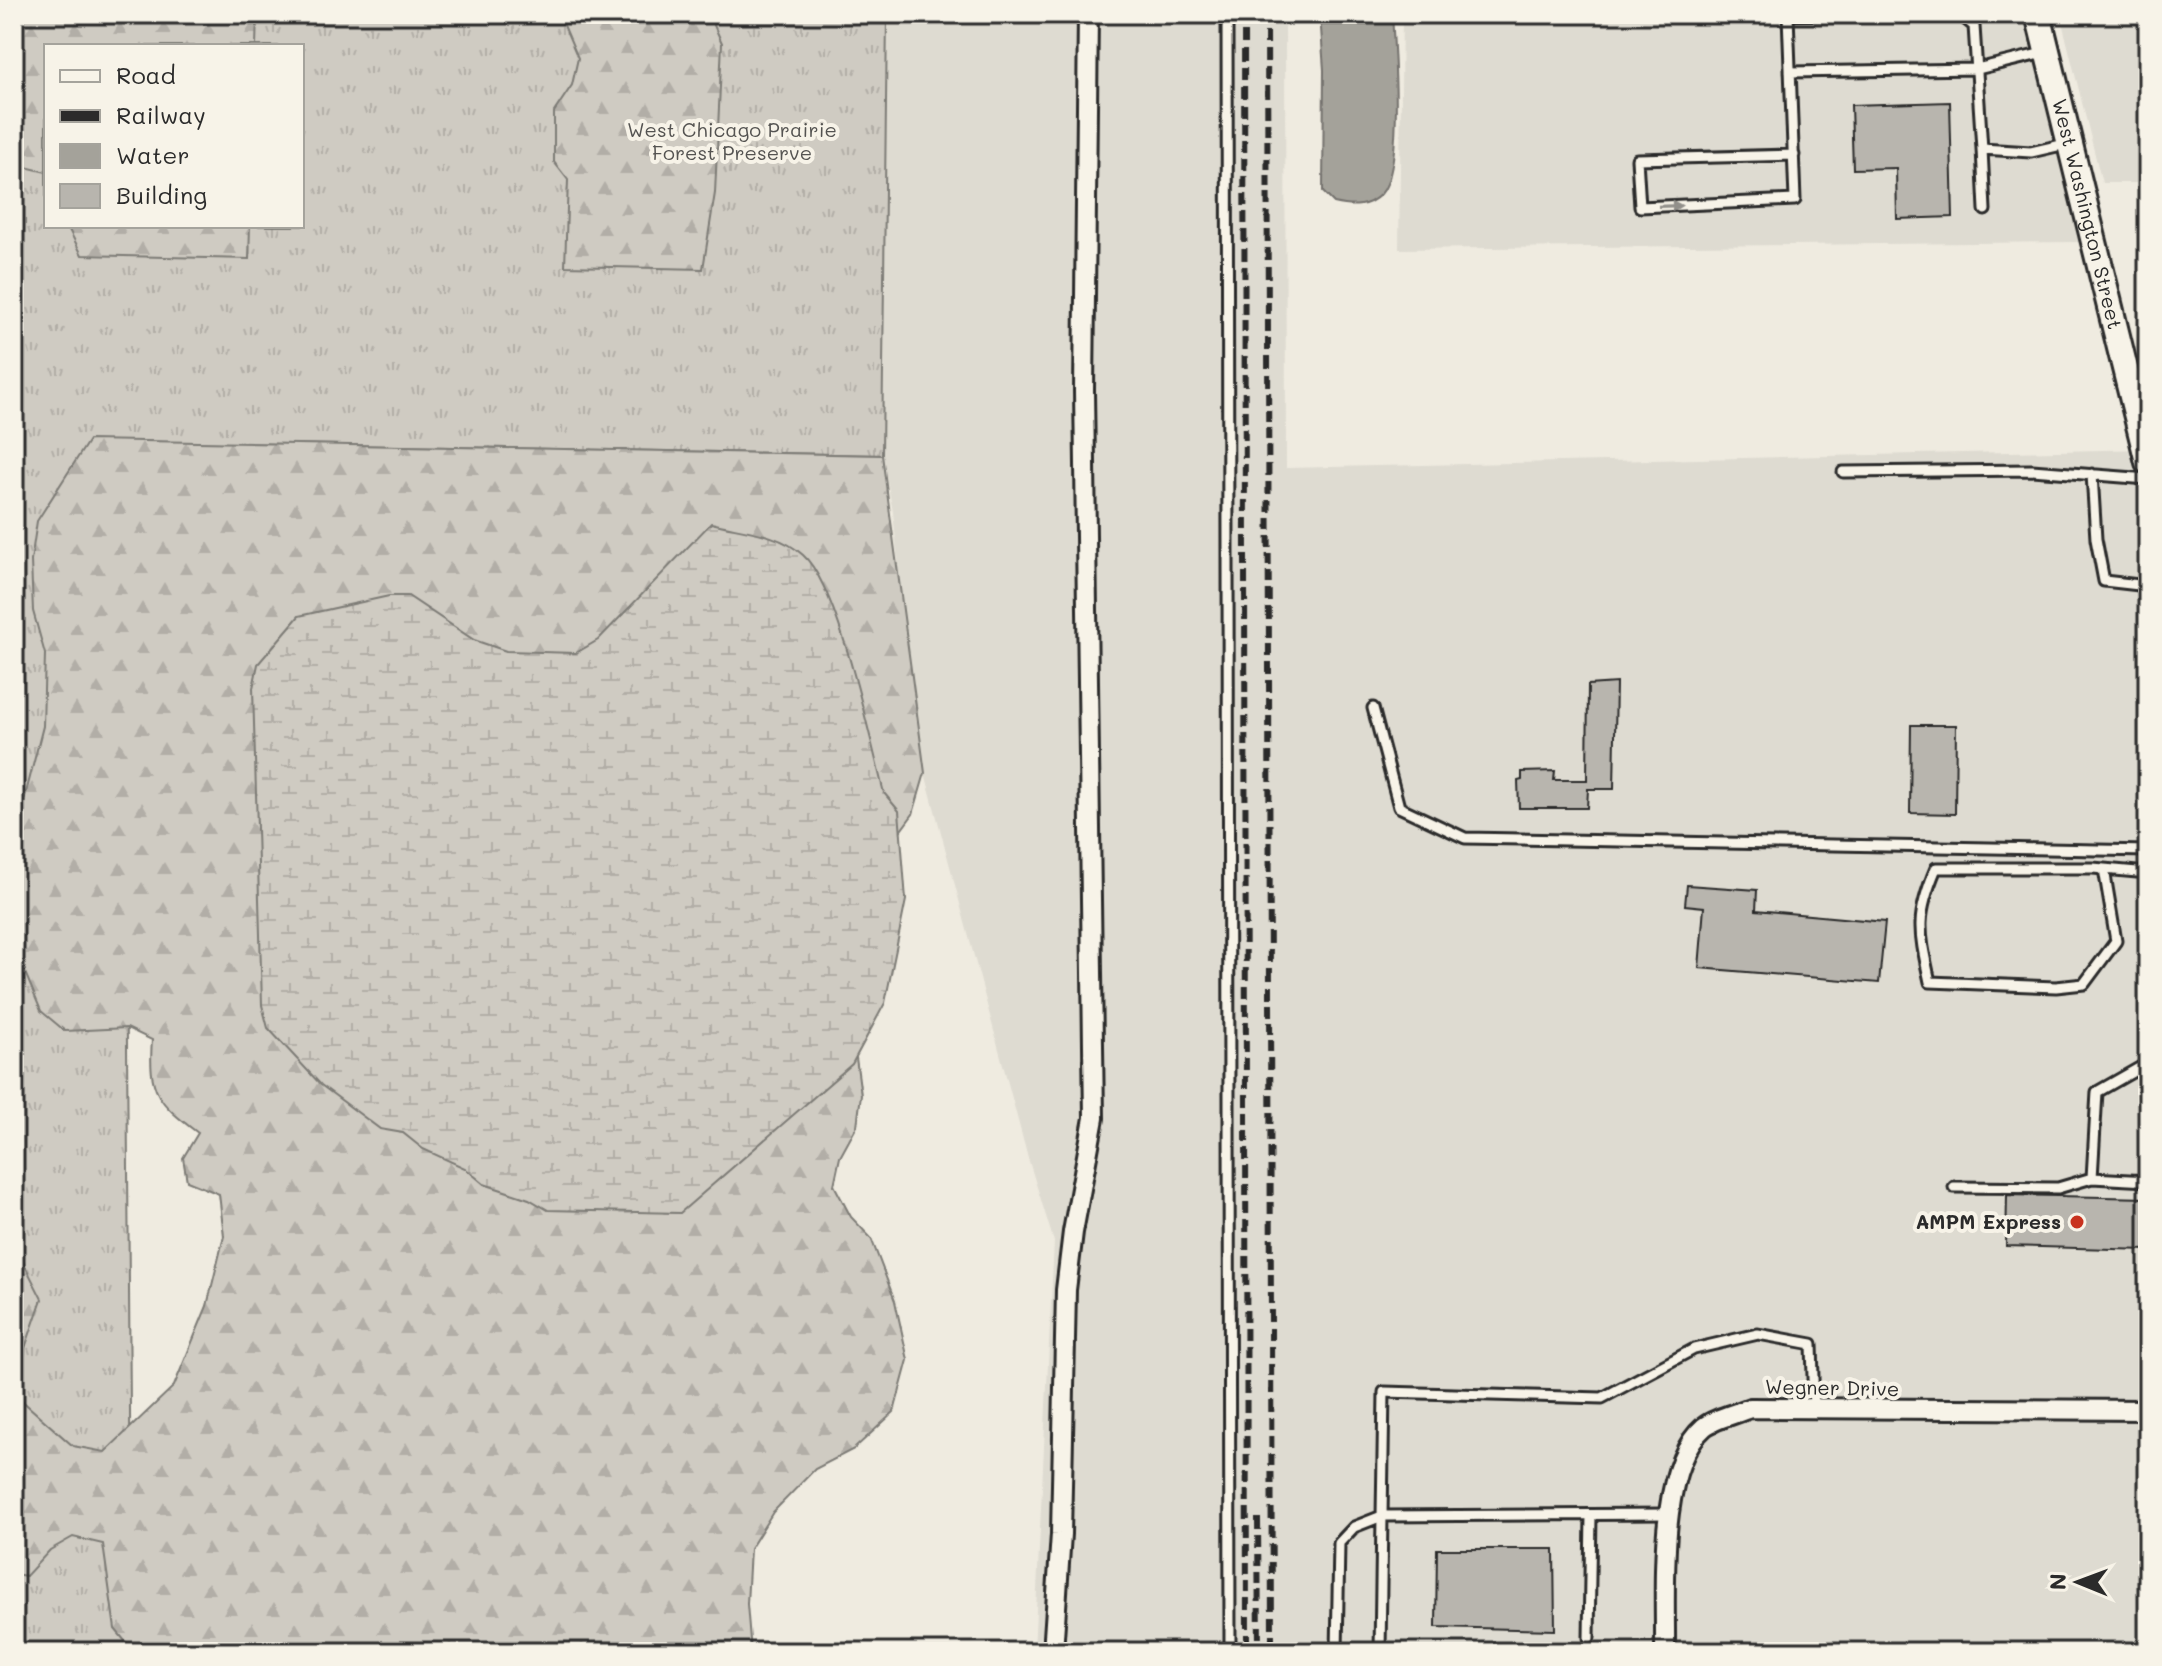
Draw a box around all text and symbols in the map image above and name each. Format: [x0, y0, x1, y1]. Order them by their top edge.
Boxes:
legend [44, 44, 304, 228]
text: Road [116, 59, 176, 90]
street label: West Washington Street [2047, 96, 2129, 332]
text: Railway [116, 99, 206, 130]
park label: West Chicago Prairie Forest Preserve [627, 116, 837, 165]
text: Water [116, 139, 190, 170]
text: Building [116, 179, 207, 210]
one-way arrow [1658, 199, 1683, 212]
place label: AMPM Express [1915, 1208, 2061, 1234]
marker: AMPM Express [2068, 1213, 2086, 1231]
street label: Wegner Drive [1765, 1373, 1899, 1401]
north arrow [2038, 1542, 2118, 1622]
text: N [2043, 1573, 2072, 1590]

